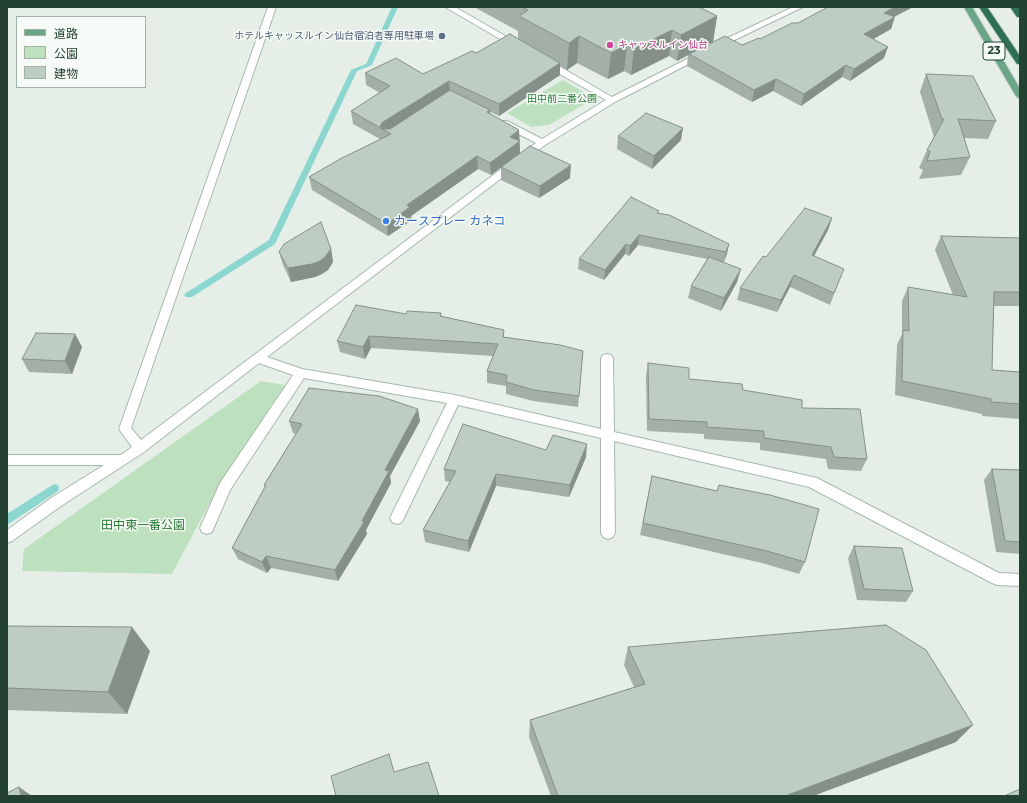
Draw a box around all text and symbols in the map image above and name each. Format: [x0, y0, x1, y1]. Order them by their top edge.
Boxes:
legend [16, 16, 146, 88]
text: 道路 [54, 26, 78, 41]
place label: ホテルキャッスルイン仙台宿泊者専用駐車場 [234, 30, 434, 42]
marker: ホテルキャッスルイン仙台宿泊者専用駐車場 [437, 31, 447, 41]
place label: キャッスルイン仙台 [618, 39, 708, 51]
marker: キャッスルイン仙台 [605, 40, 615, 50]
road number: 23 [983, 42, 1005, 60]
text: 公園 [54, 46, 78, 61]
text: 建物 [54, 66, 78, 81]
park label: 田中前二番公園 [527, 93, 597, 105]
place label: カースプレー カネコ [394, 214, 505, 228]
marker: カースプレー カネコ [381, 216, 391, 226]
park label: 田中東一番公園 [101, 518, 185, 532]

